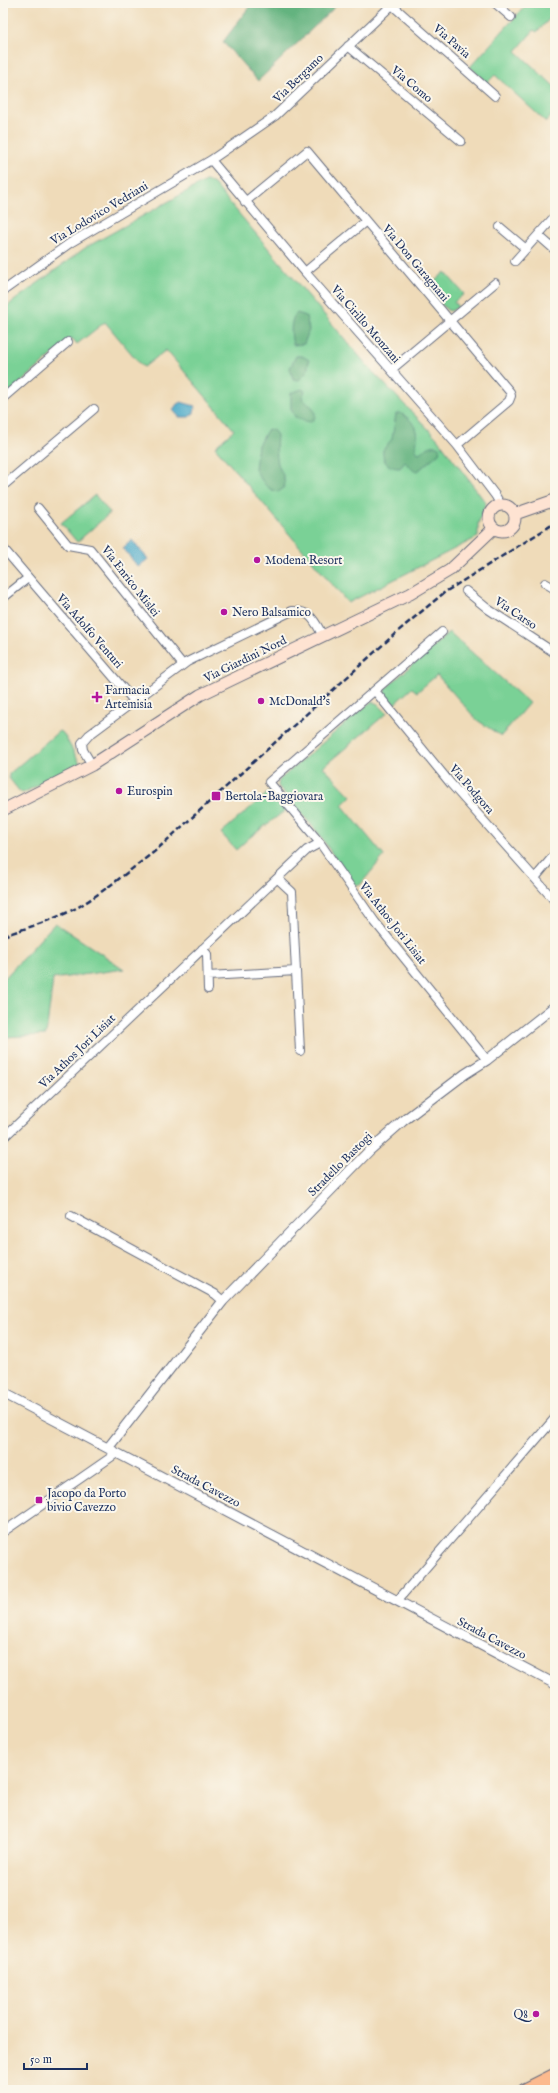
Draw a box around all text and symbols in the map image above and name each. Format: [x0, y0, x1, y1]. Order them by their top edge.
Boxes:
street label: Via Pavia [429, 20, 474, 62]
street label: Via Bergamo [269, 50, 327, 107]
street label: Via Como [387, 62, 436, 106]
street label: Via Lodovico Vedriani [47, 178, 151, 249]
street label: Via Don Garagnani [378, 221, 452, 305]
street label: Via Cirillo Monzani [327, 282, 403, 366]
street label: Via Enrico Mislei [98, 542, 163, 620]
place label: Modena Resort [265, 553, 342, 568]
marker: Modena Resort [252, 555, 262, 565]
street label: Via Adolfo Venturi [53, 590, 126, 672]
street label: Via Carso [491, 593, 540, 633]
place label: Nero Balsamico [232, 605, 311, 620]
marker: Nero Balsamico [219, 607, 229, 617]
street label: Via Giardini Nord [200, 633, 290, 686]
place label: Farmacia Artemisia [104, 683, 153, 712]
marker: Farmacia Artemisia [92, 692, 102, 702]
place label: McDonald's [269, 694, 330, 709]
marker: McDonald's [256, 696, 266, 706]
street label: Via Podgora [445, 761, 498, 818]
place label: Eurospin [127, 784, 173, 800]
marker: Eurospin [114, 786, 124, 796]
place label: Bertola-Baggiovara [225, 789, 324, 804]
marker: Bertola-Baggiovara [210, 790, 222, 802]
street label: Via Athos Jori Lisiat [354, 878, 429, 968]
street label: Via Athos Jori Lisiat [35, 1011, 119, 1093]
street label: Stradello Bastogi [305, 1129, 376, 1200]
street label: Strada Cavezzo [169, 1462, 243, 1511]
place label: Jacopo da Porto bivio Cavezzo [45, 1486, 127, 1515]
marker: Jacopo da Porto bivio Cavezzo [34, 1495, 44, 1505]
street label: Strada Cavezzo [455, 1614, 529, 1663]
place label: Q8 [513, 2007, 532, 2022]
marker: Q8 [531, 2009, 541, 2019]
scale bar [24, 2045, 87, 2071]
text: 50 m [30, 2052, 52, 2067]

